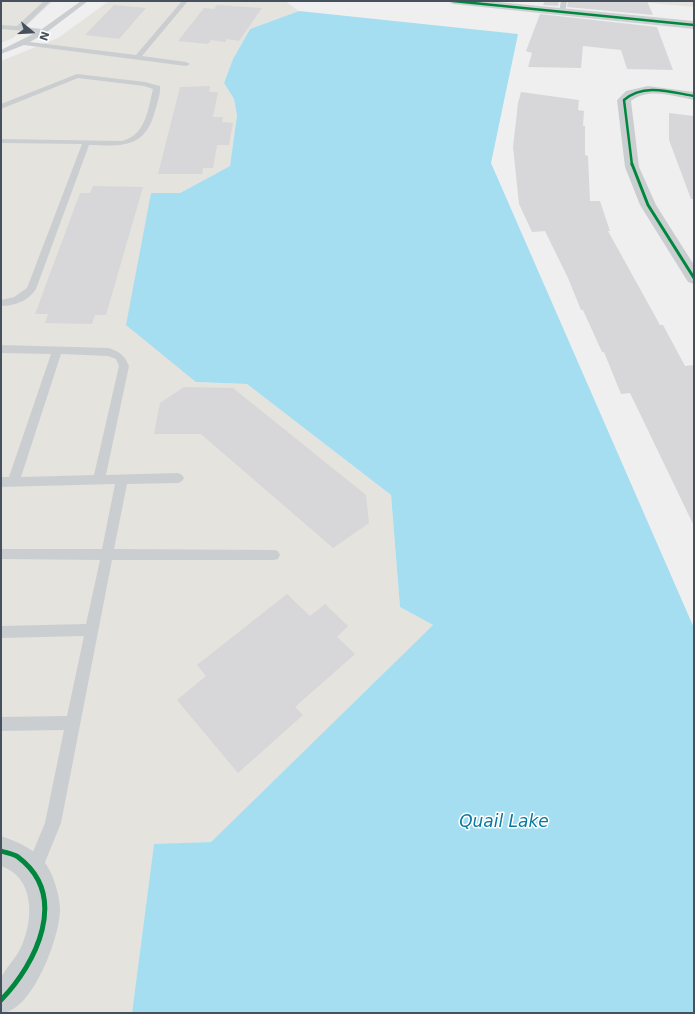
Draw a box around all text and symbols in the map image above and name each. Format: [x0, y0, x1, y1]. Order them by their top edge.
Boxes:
north arrow [12, 12, 52, 52]
text: N [36, 29, 51, 42]
water label: Quail Lake [459, 813, 549, 833]

